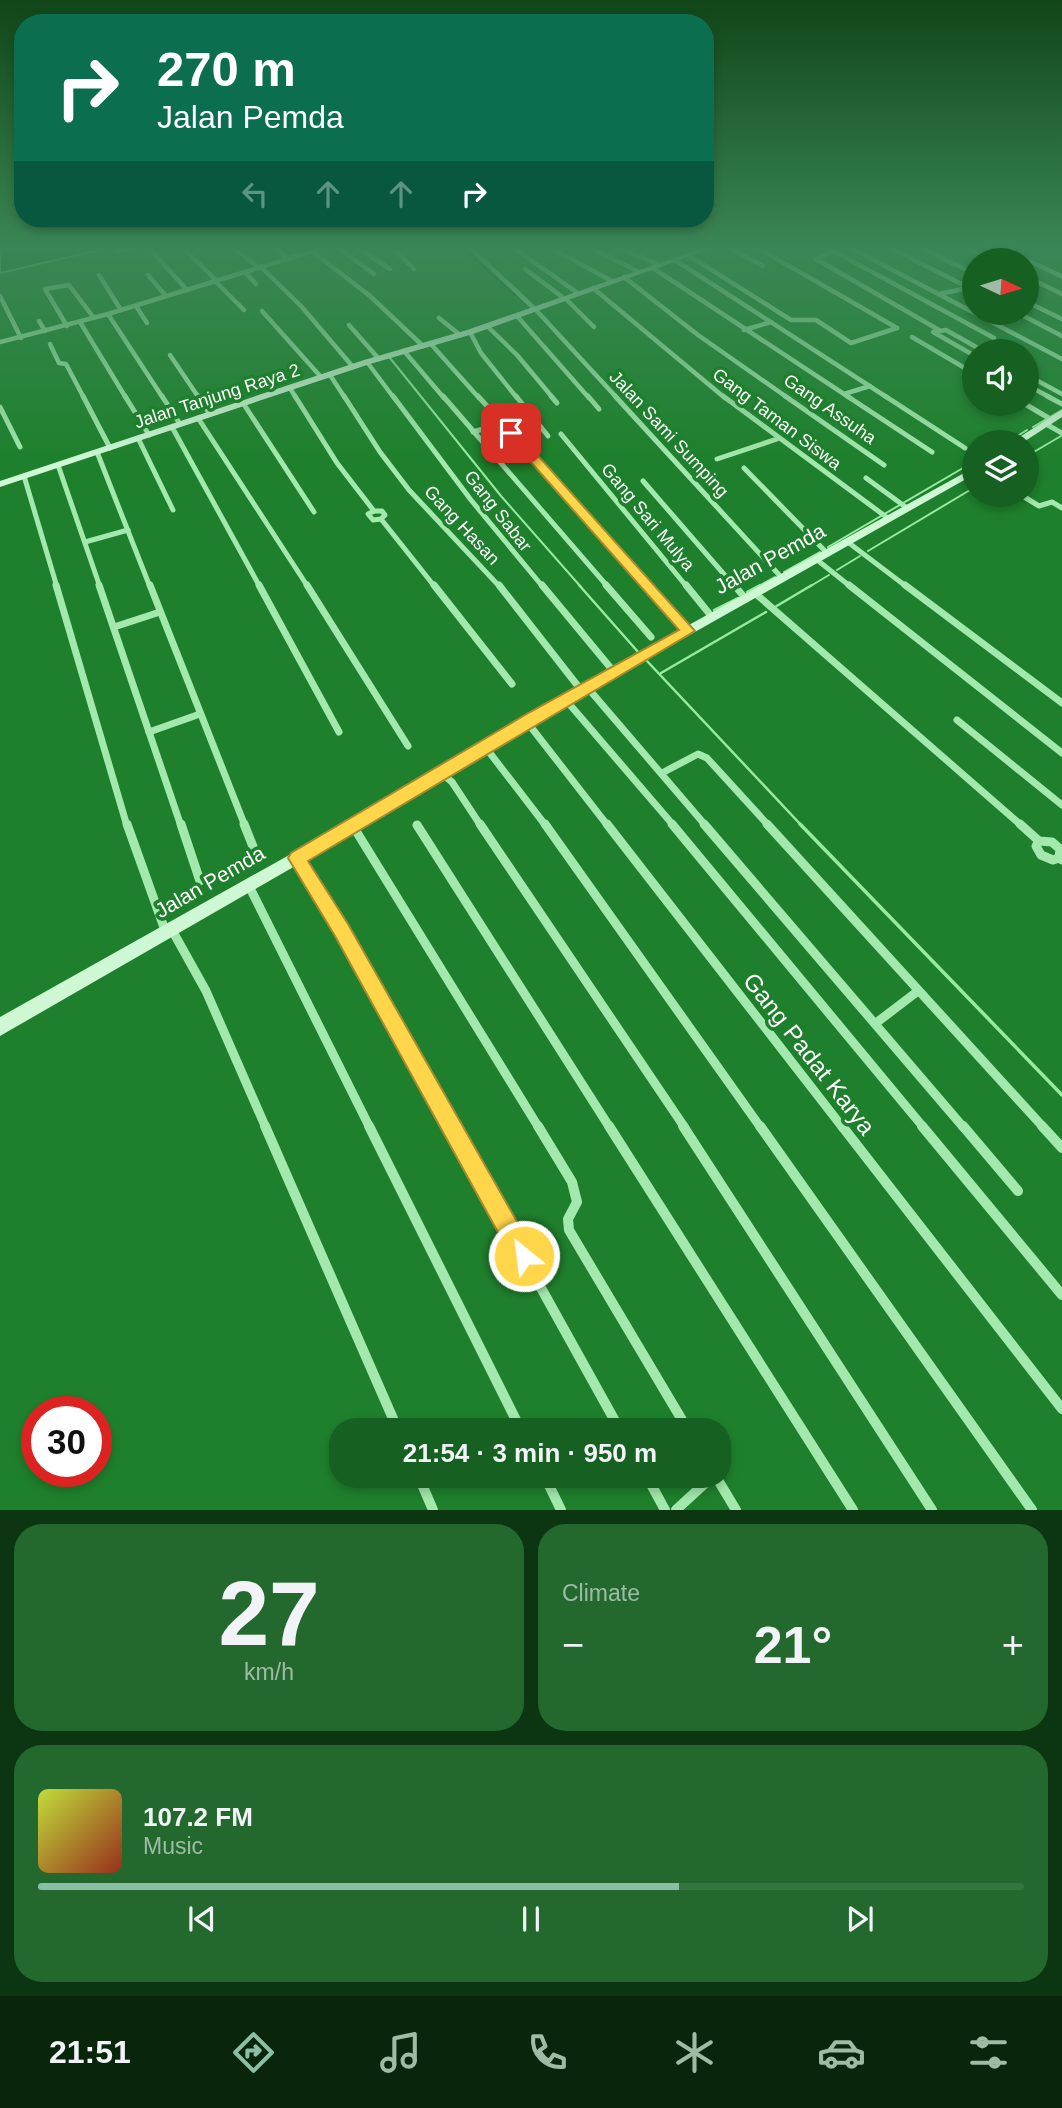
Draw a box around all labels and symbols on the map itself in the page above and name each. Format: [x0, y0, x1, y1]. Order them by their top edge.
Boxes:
north arrow [962, 248, 1040, 326]
street label: Jalan Tanjung Raya 2 [132, 360, 302, 432]
street label: Gang Taman Siswa [709, 364, 846, 474]
street label: Jalan Sami Sumping [605, 367, 733, 501]
street label: Gang Assuha [780, 370, 881, 449]
pin [481, 403, 541, 463]
street label: Gang Sari Mulya [597, 459, 699, 576]
street label: Gang Sabar [460, 467, 536, 555]
street label: Gang Hasan [420, 481, 504, 569]
street label: Jalan Pemda [711, 519, 829, 598]
street label: Jalan Pemda [151, 841, 269, 922]
street label: Gang Padat Karya [738, 968, 881, 1140]
position arrow [487, 1219, 561, 1293]
speed limit sign: 30 [21, 1396, 112, 1487]

